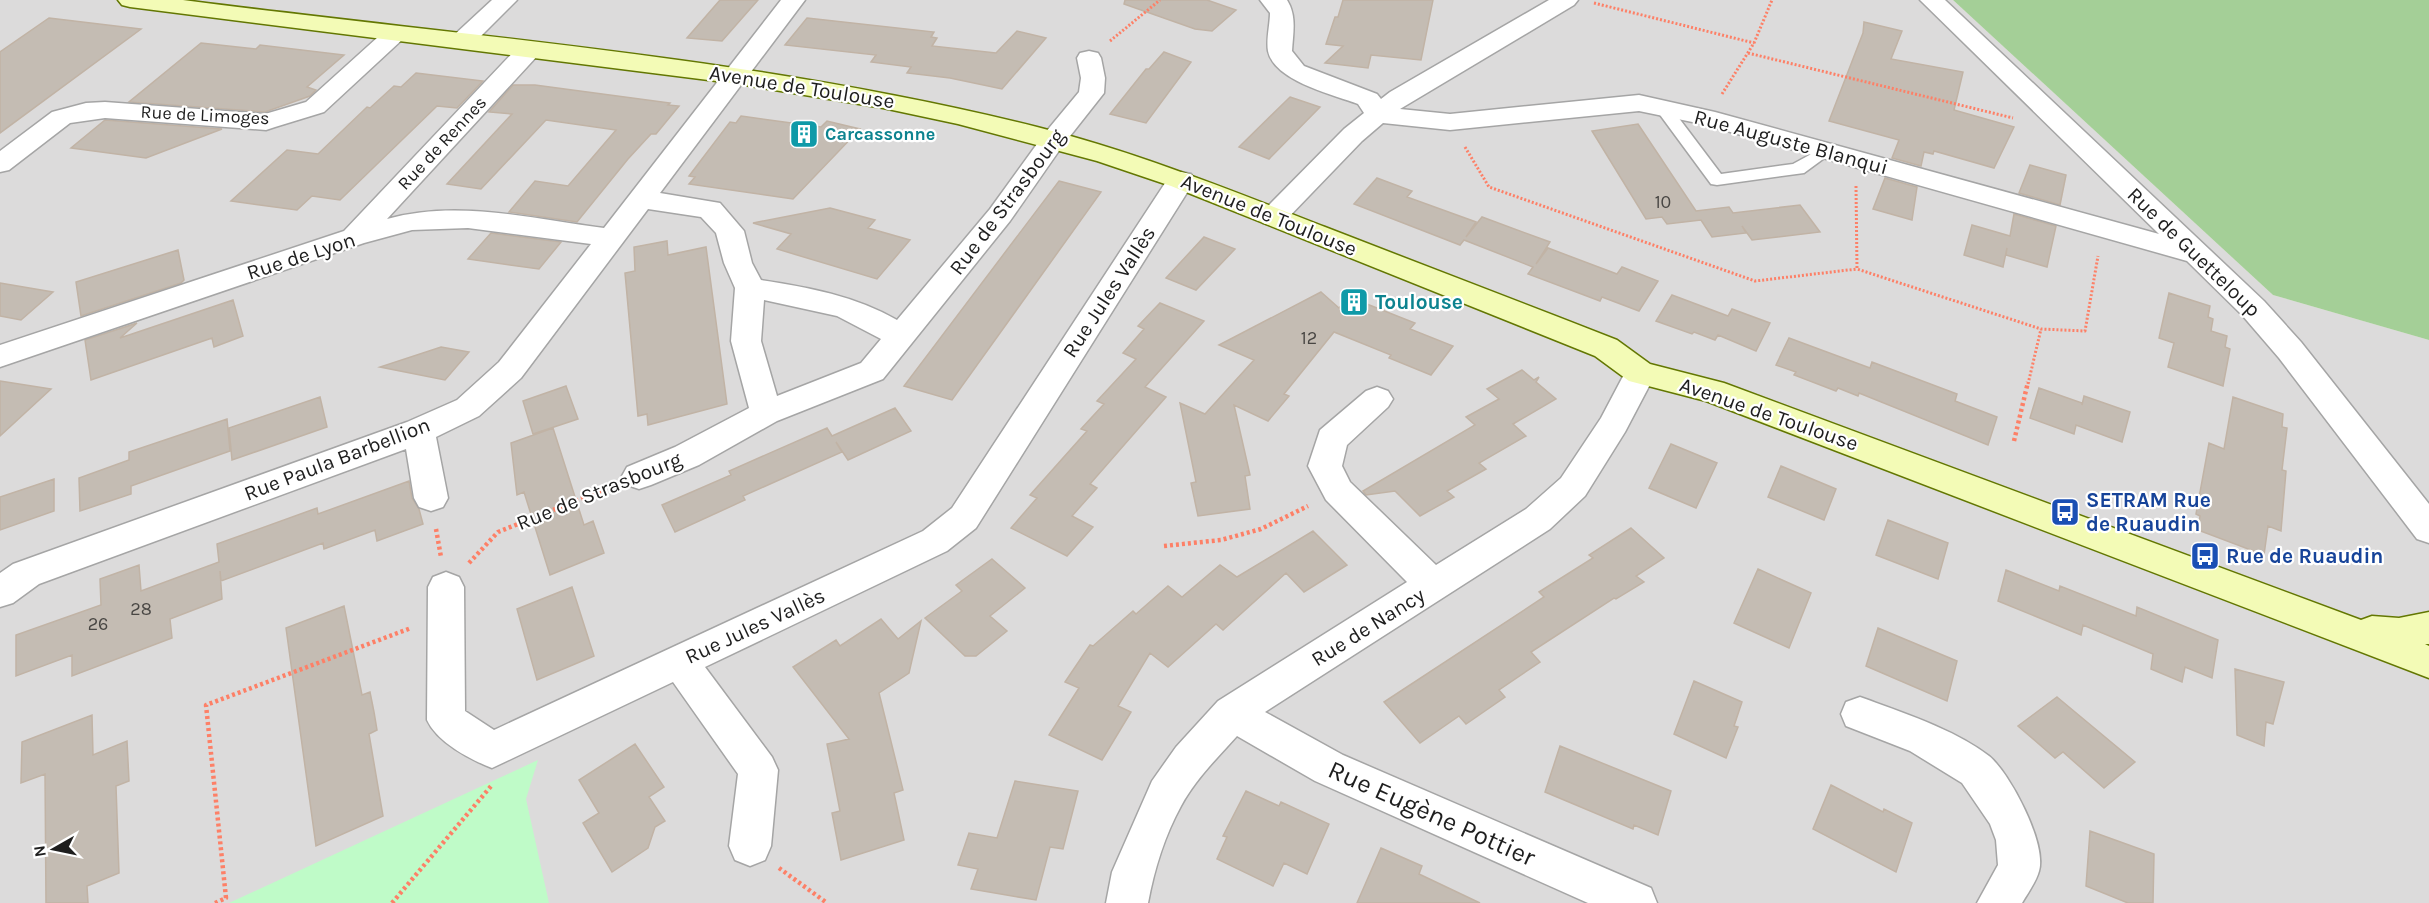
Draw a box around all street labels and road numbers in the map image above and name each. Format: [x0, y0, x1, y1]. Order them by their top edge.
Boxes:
street label: Avenue de Toulouse [708, 61, 896, 113]
street label: Rue de Rennes [393, 91, 491, 195]
street label: Rue de Limoges [140, 101, 270, 129]
street label: Rue Auguste Blanqui [1691, 105, 1891, 179]
street label: Rue de Strasbourg [944, 124, 1070, 280]
street label: Avenue de Toulouse [1178, 169, 1360, 261]
street label: Rue de Guetteloup [2123, 182, 2265, 322]
street label: Rue Jules Vallès [1058, 222, 1160, 362]
street label: Rue de Lyon [244, 227, 358, 285]
street label: Avenue de Toulouse [1677, 372, 1861, 456]
street label: Rue Paula Barbellion [241, 412, 433, 506]
street label: Rue de Strasbourg [513, 447, 685, 535]
street label: Rue Jules Vallès [681, 583, 829, 669]
street label: Rue de Nancy [1307, 583, 1429, 671]
street label: Rue Eugène Pottier [1323, 754, 1541, 873]

